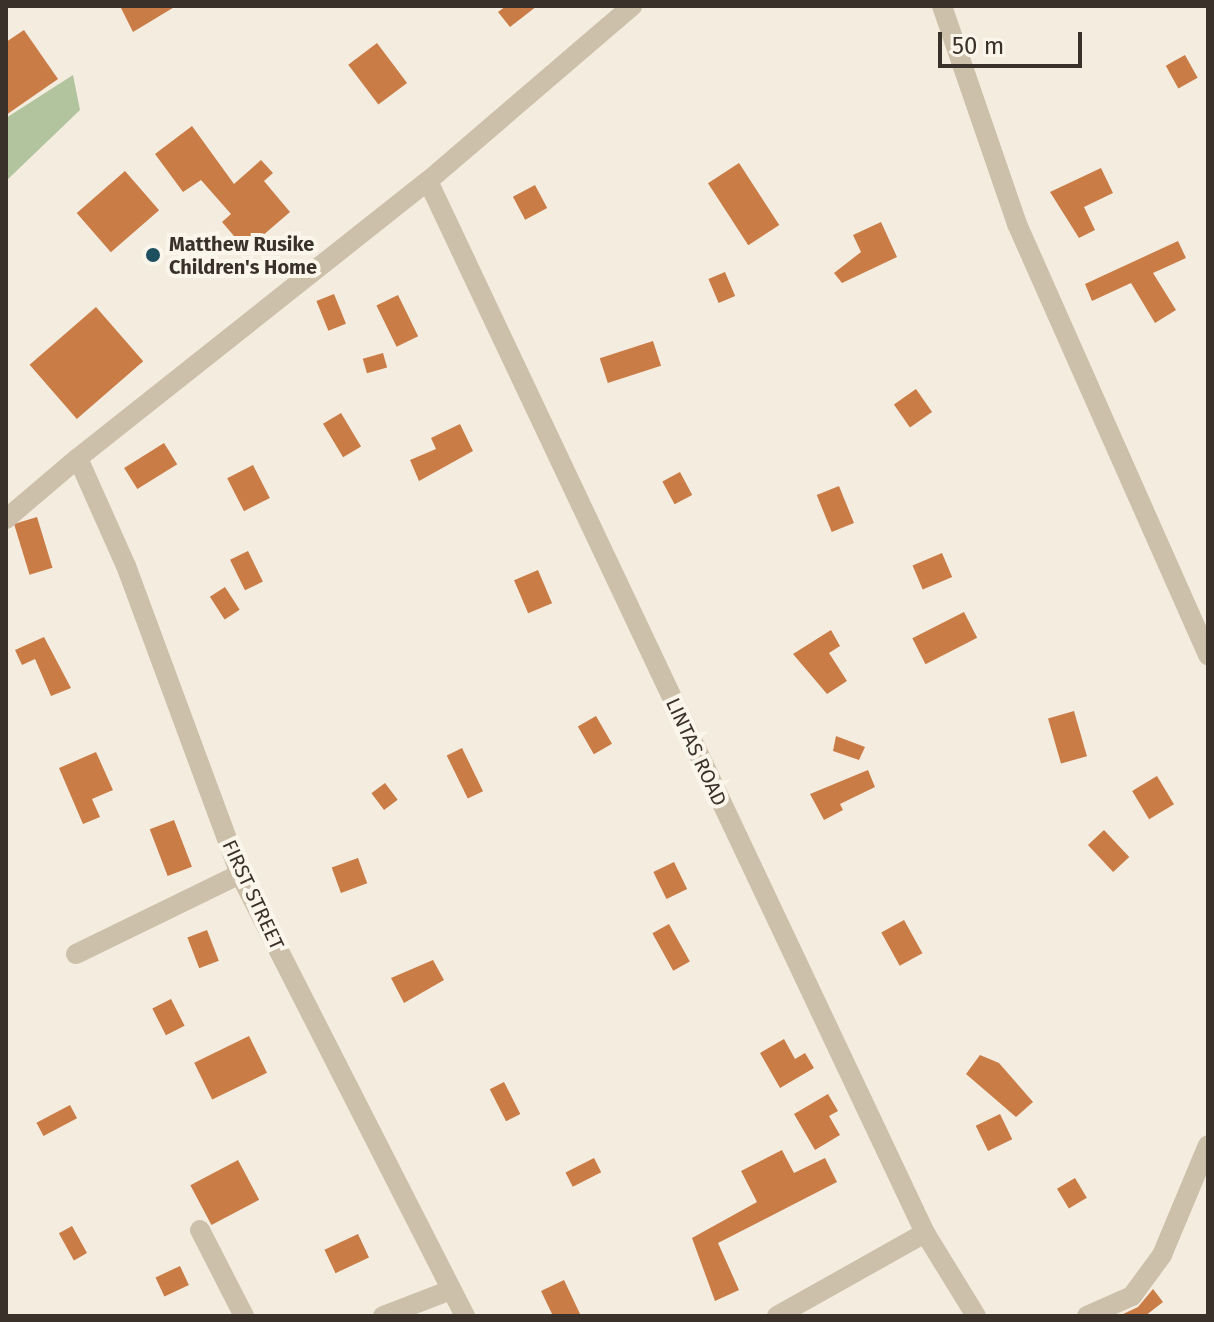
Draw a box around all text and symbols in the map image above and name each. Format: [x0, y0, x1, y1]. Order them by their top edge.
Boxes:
scale bar [942, 16, 1086, 66]
text: 50 m [952, 32, 1004, 60]
place label: Matthew Rusike Children's Home [169, 232, 317, 279]
marker: Matthew Rusike Children's Home [144, 246, 162, 264]
street label: LINTAS ROAD [661, 694, 731, 810]
street label: FIRST STREET [217, 836, 289, 954]

